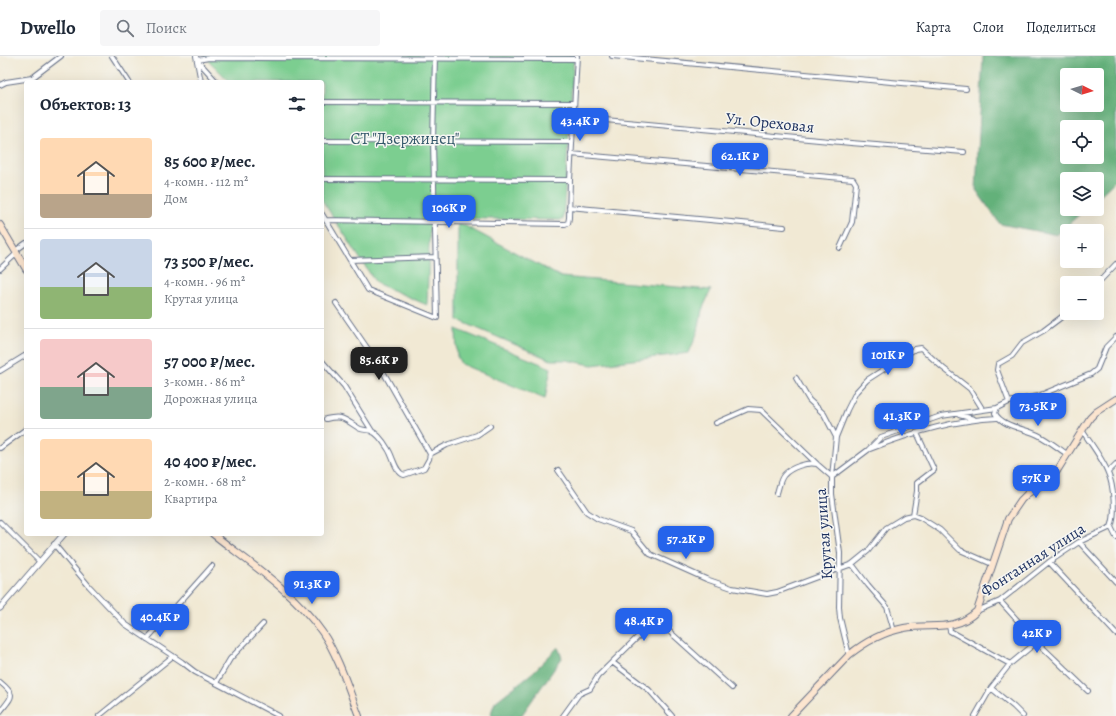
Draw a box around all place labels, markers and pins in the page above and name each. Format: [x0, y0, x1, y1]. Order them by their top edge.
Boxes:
pin: 43.4K ₽ [543, 108, 617, 142]
pin: 62.1K ₽ [703, 143, 777, 177]
pin: 106K ₽ [416, 195, 482, 229]
pin: 101K ₽ [855, 342, 921, 376]
pin: 85.6K ₽ [342, 347, 416, 381]
pin: 73.5K ₽ [1001, 393, 1075, 427]
pin: 41.3K ₽ [865, 403, 939, 437]
pin: 57K ₽ [1008, 465, 1064, 499]
pin: 57.2K ₽ [649, 526, 723, 560]
pin: 91.3K ₽ [275, 571, 349, 605]
pin: 40.4K ₽ [123, 604, 197, 638]
pin: 48.4K ₽ [607, 608, 681, 642]
pin: 42K ₽ [1009, 620, 1065, 654]

